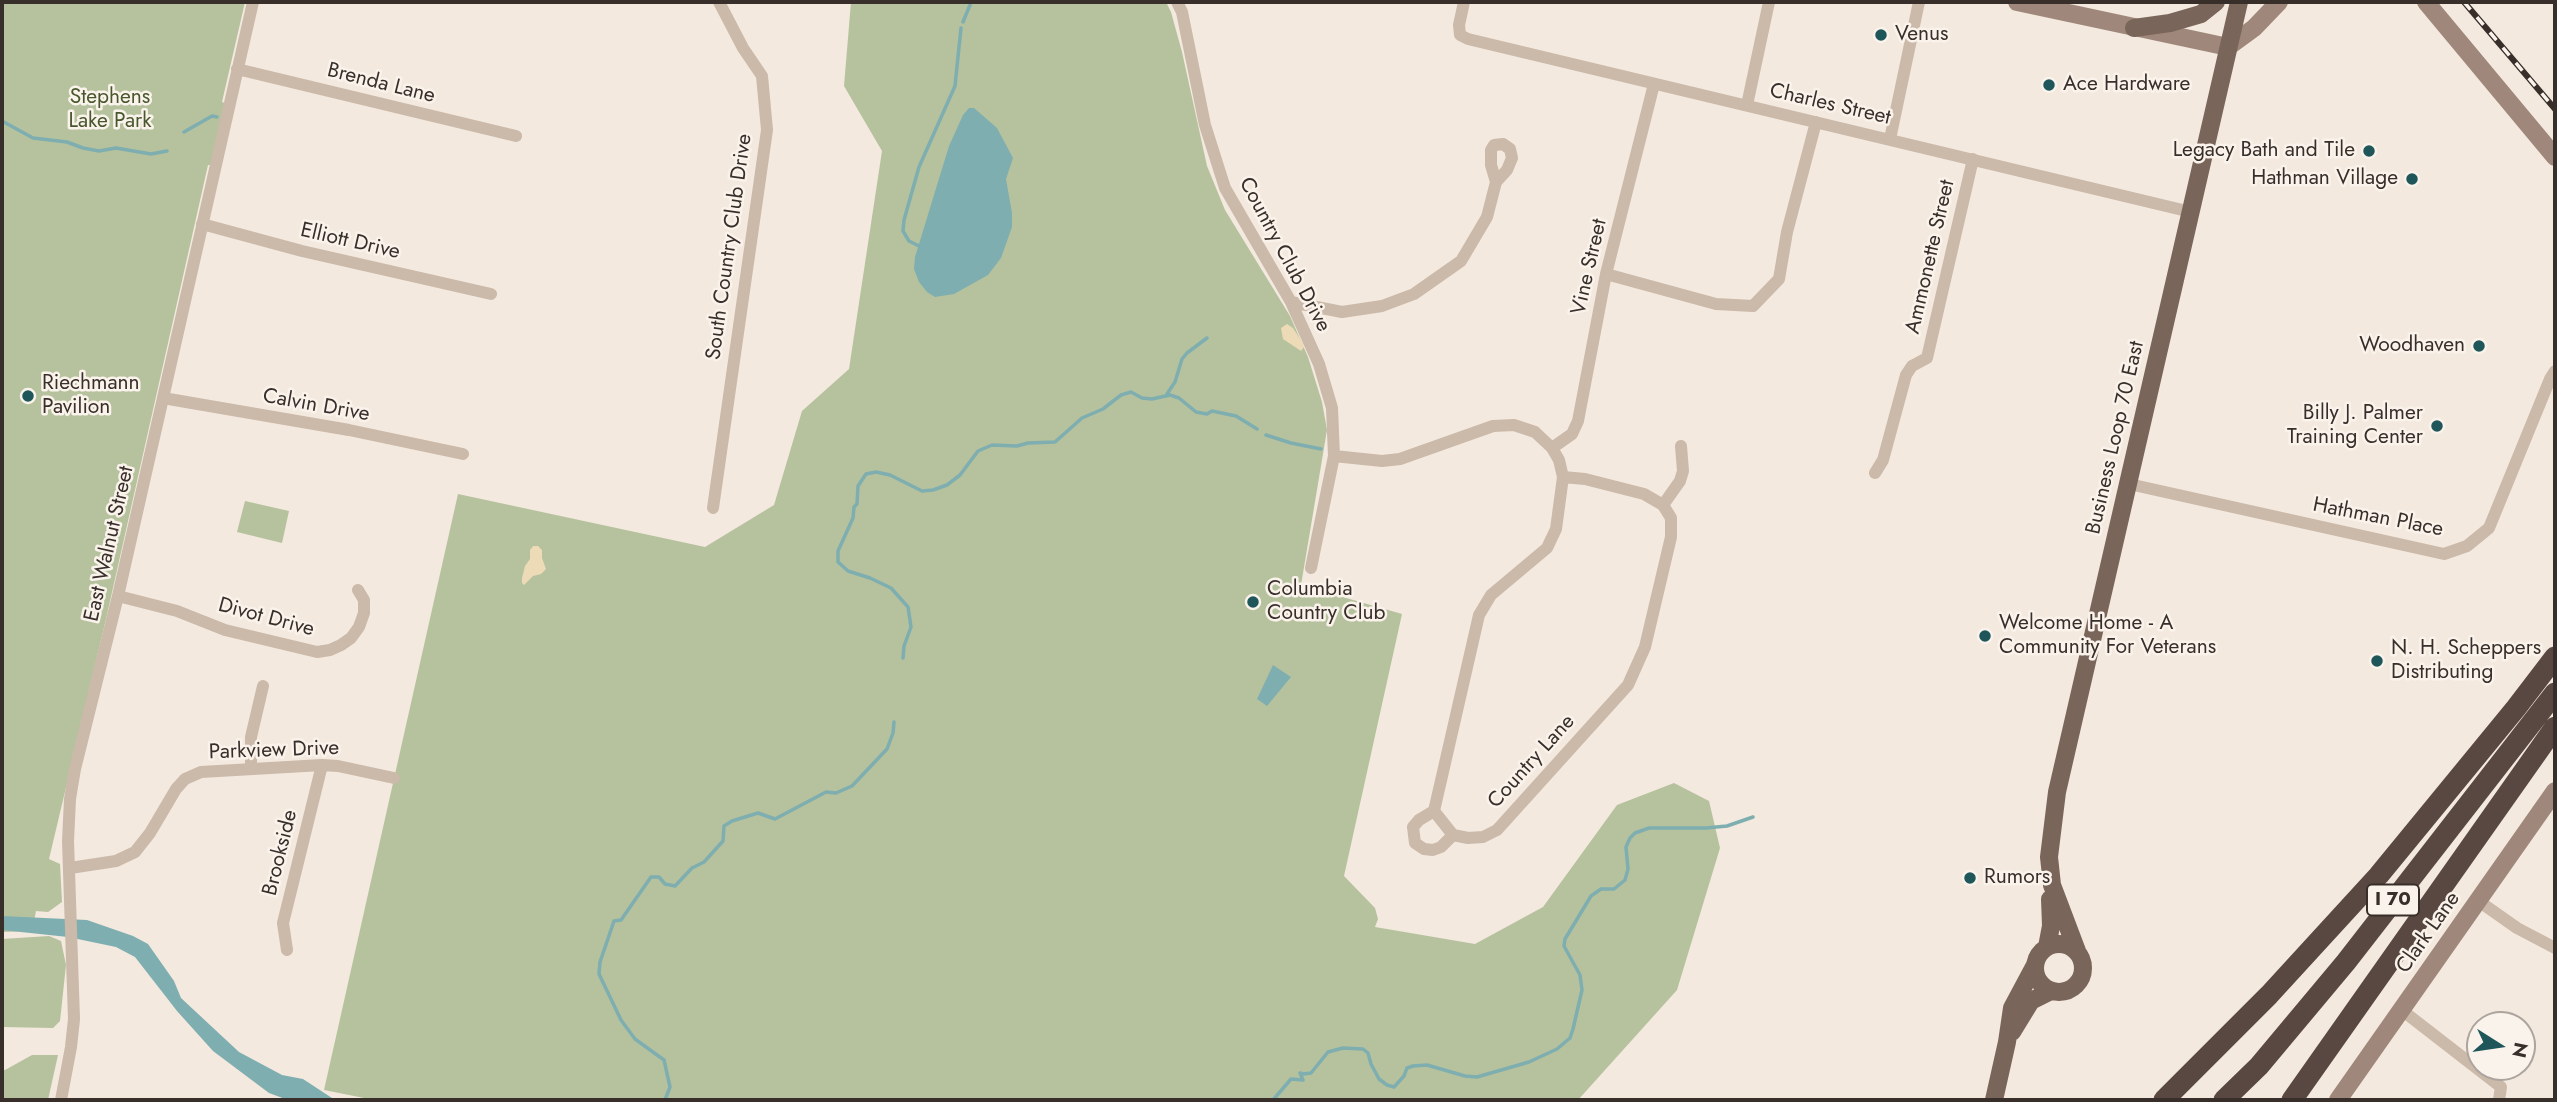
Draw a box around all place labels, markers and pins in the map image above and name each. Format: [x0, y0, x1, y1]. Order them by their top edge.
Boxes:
place label: Venus [1895, 22, 1949, 48]
marker: Venus [1873, 27, 1889, 43]
place label: Ace Hardware [2063, 72, 2190, 98]
marker: Ace Hardware [2041, 77, 2057, 93]
place label: Legacy Bath and Tile [2173, 138, 2355, 164]
marker: Legacy Bath and Tile [2361, 143, 2377, 159]
place label: Hathman Village [2251, 166, 2398, 192]
marker: Hathman Village [2404, 171, 2420, 187]
place label: Woodhaven [2359, 333, 2465, 359]
marker: Woodhaven [2471, 338, 2487, 354]
place label: Riechmann Pavilion [42, 371, 140, 421]
marker: Riechmann Pavilion [20, 388, 36, 404]
place label: Billy J. Palmer Training Center [2287, 401, 2423, 451]
marker: Billy J. Palmer Training Center [2429, 418, 2445, 434]
place label: Columbia Country Club [1267, 577, 1386, 627]
marker: Columbia Country Club [1245, 594, 1261, 610]
place label: Welcome Home - A Community For Veterans [1999, 611, 2216, 661]
marker: Welcome Home - A Community For Veterans [1977, 628, 1993, 644]
place label: N. H. Scheppers Distributing [2391, 636, 2541, 686]
marker: N. H. Scheppers Distributing [2369, 653, 2385, 669]
place label: Rumors [1984, 865, 2050, 891]
marker: Rumors [1962, 870, 1978, 886]

